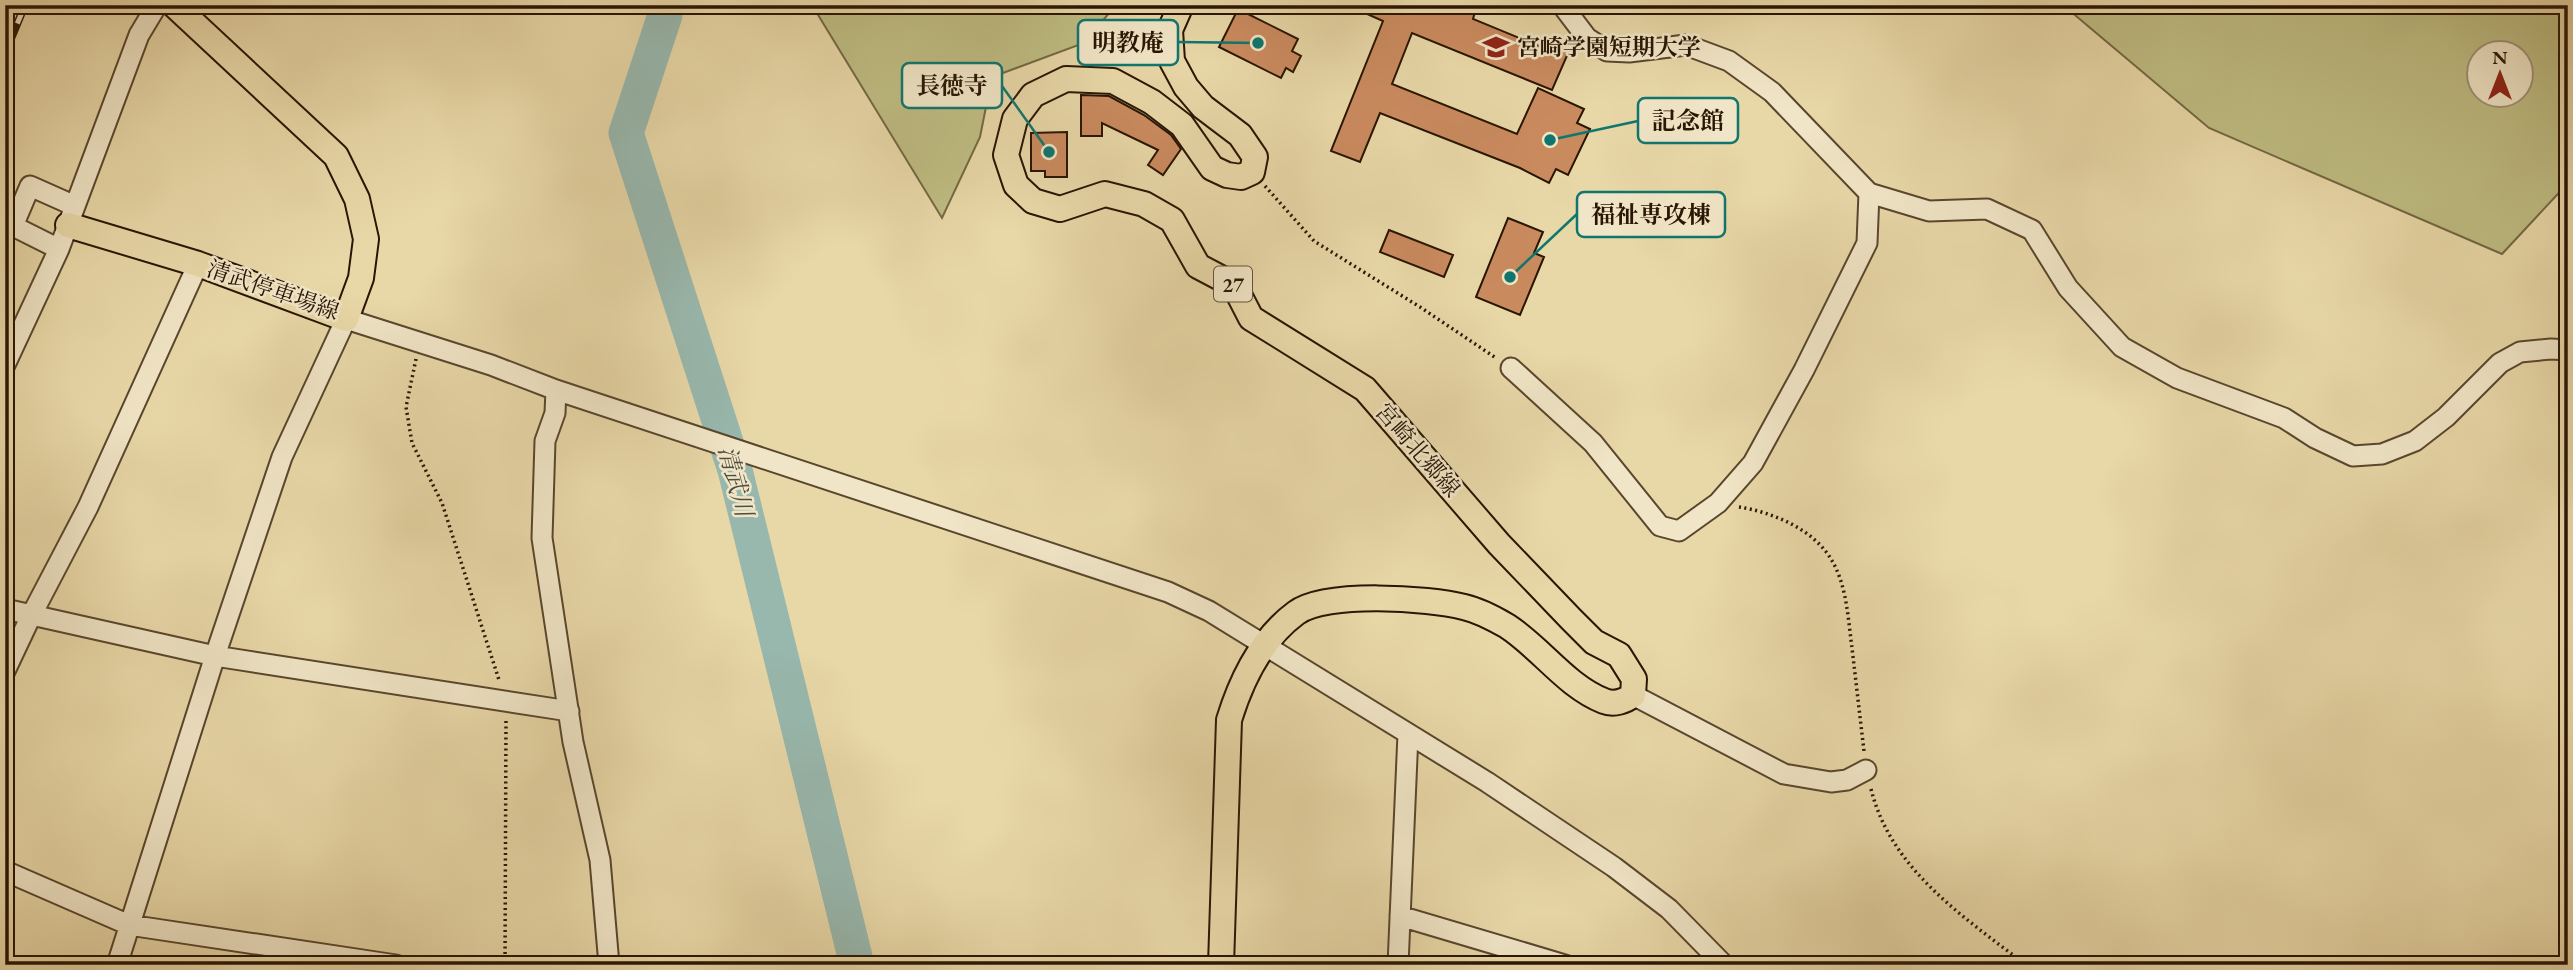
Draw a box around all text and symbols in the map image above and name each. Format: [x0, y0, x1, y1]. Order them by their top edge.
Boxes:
callout: 明教庵 [1078, 20, 1178, 65]
text: 明教庵 [1092, 27, 1164, 58]
school or university icon: 宮崎学園短期大学 [1481, 32, 1511, 62]
place label: 宮崎学園短期大学 [1517, 32, 1701, 62]
north arrow [2464, 38, 2534, 108]
text: N [2492, 45, 2508, 70]
callout: 長徳寺 [902, 63, 1002, 108]
text: 長徳寺 [916, 70, 988, 101]
callout: 記念館 [1638, 98, 1738, 143]
text: 記念館 [1652, 105, 1724, 136]
callout: 福祉専攻棟 [1577, 192, 1725, 237]
text: 福祉専攻棟 [1591, 199, 1711, 230]
street label: 清武停車場線 [203, 253, 343, 327]
road number: 27 [1214, 266, 1252, 302]
street label: 宮崎北郷線 [1369, 397, 1467, 503]
water label: 清武川 [712, 442, 761, 523]

